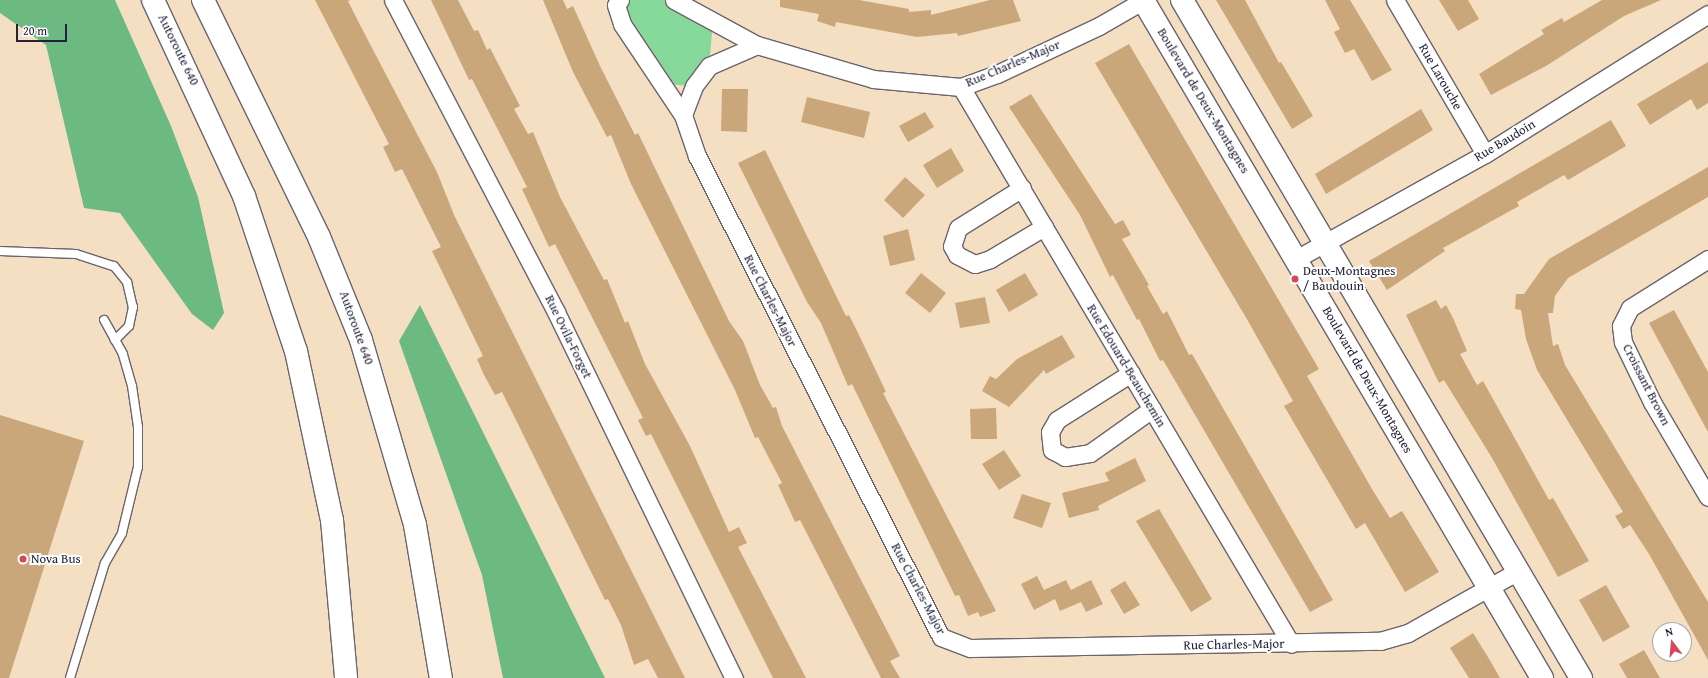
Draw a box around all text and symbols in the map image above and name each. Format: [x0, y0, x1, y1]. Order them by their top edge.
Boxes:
street label: Autoroute 640 [154, 12, 202, 88]
scale bar [18, 16, 69, 42]
text: 20 m [23, 22, 47, 39]
street label: Boulevard de Deux-Montagnes [1153, 26, 1253, 176]
street label: Rue Charles-Major [963, 37, 1063, 91]
street label: Rue Larouche [1415, 41, 1465, 113]
street label: Rue Baudoin [1472, 117, 1538, 165]
street label: Rue Charles-Major [740, 252, 800, 350]
place label: Deux-Montagnes / Baudouin [1303, 264, 1395, 295]
marker: Deux-Montagnes / Baudouin [1290, 274, 1300, 284]
street label: Autoroute 640 [335, 289, 377, 367]
street label: Rue Ovila-Forget [541, 293, 595, 381]
street label: Rue Edouard-Beauchemin [1083, 302, 1169, 430]
street label: Boulevard de Deux-Montagnes [1319, 304, 1415, 456]
street label: Croissant Brown [1619, 342, 1673, 428]
street label: Rue Charles-Major [887, 541, 949, 637]
place label: Nova Bus [31, 551, 81, 567]
marker: Nova Bus [18, 554, 28, 564]
north arrow [1652, 622, 1692, 662]
text: N [1663, 623, 1675, 640]
street label: Rue Charles-Major [1183, 636, 1285, 654]

